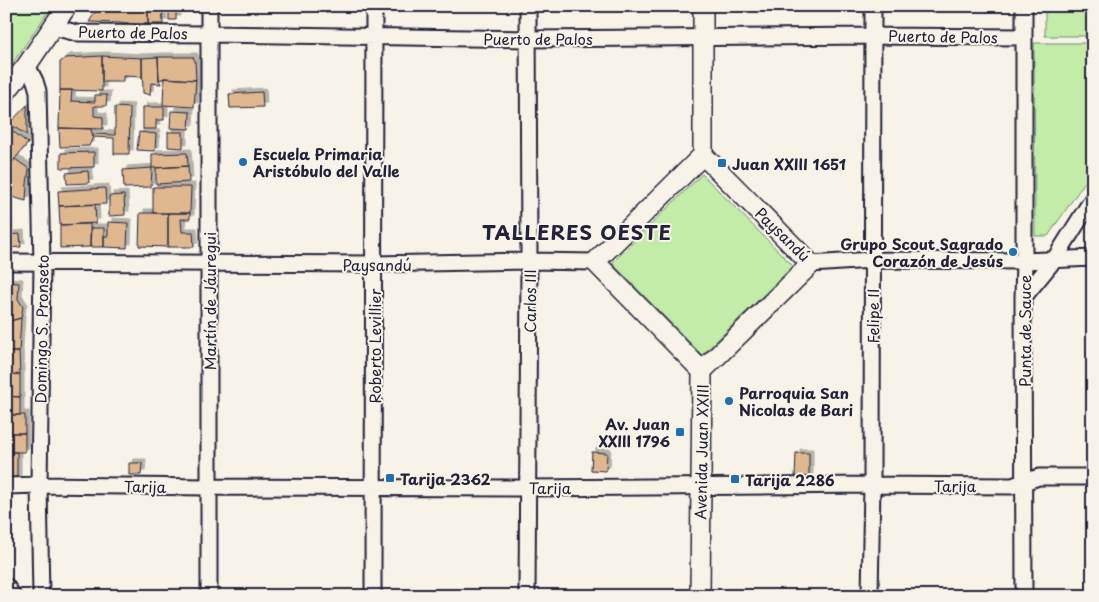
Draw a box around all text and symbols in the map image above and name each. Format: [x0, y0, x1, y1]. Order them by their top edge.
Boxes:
street label: Puerto de Palos [78, 20, 188, 44]
street label: Puerto de Palos [888, 24, 998, 48]
street label: Puerto de Palos [483, 27, 593, 50]
place label: Escuela Primaria Aristóbulo del Valle [253, 142, 400, 182]
place label: Juan XXIII 1651 [732, 152, 846, 175]
marker: Escuela Primaria Aristóbulo del Valle [237, 156, 249, 168]
marker: Juan XXIII 1651 [716, 157, 728, 169]
street label: Paysandú [750, 202, 816, 266]
district label: TALLERES OESTE [482, 217, 672, 247]
street label: Martín de Jáuregui [198, 232, 221, 370]
place label: Grupo Scout Sagrado Corazón de Jesús [840, 232, 1003, 272]
marker: Grupo Scout Sagrado Corazón de Jesús [1007, 246, 1019, 258]
street label: Paysandú [342, 253, 412, 276]
street label: Domingo S. Pronseto [28, 254, 54, 404]
street label: Carlos III [518, 269, 541, 333]
street label: Punta de Sauce [1013, 275, 1036, 387]
street label: Roberto Levillier [363, 288, 386, 404]
street label: Felipe II [861, 288, 884, 344]
place label: Parroquia San Nicolas de Bari [739, 381, 853, 421]
street label: Avenida Juan XXIII [688, 384, 714, 520]
marker: Parroquia San Nicolas de Bari [723, 395, 735, 407]
place label: Av. Juan XXIII 1796 [599, 412, 670, 452]
marker: Av. Juan XXIII 1796 [674, 426, 686, 438]
place label: Tarija 2362 [400, 467, 491, 490]
place label: Tarija 2286 [745, 468, 835, 491]
marker: Tarija 2362 [384, 472, 396, 484]
marker: Tarija 2286 [729, 473, 741, 485]
street label: Tarija [124, 474, 167, 498]
street label: Tarija [934, 474, 977, 497]
street label: Tarija [529, 476, 572, 499]

